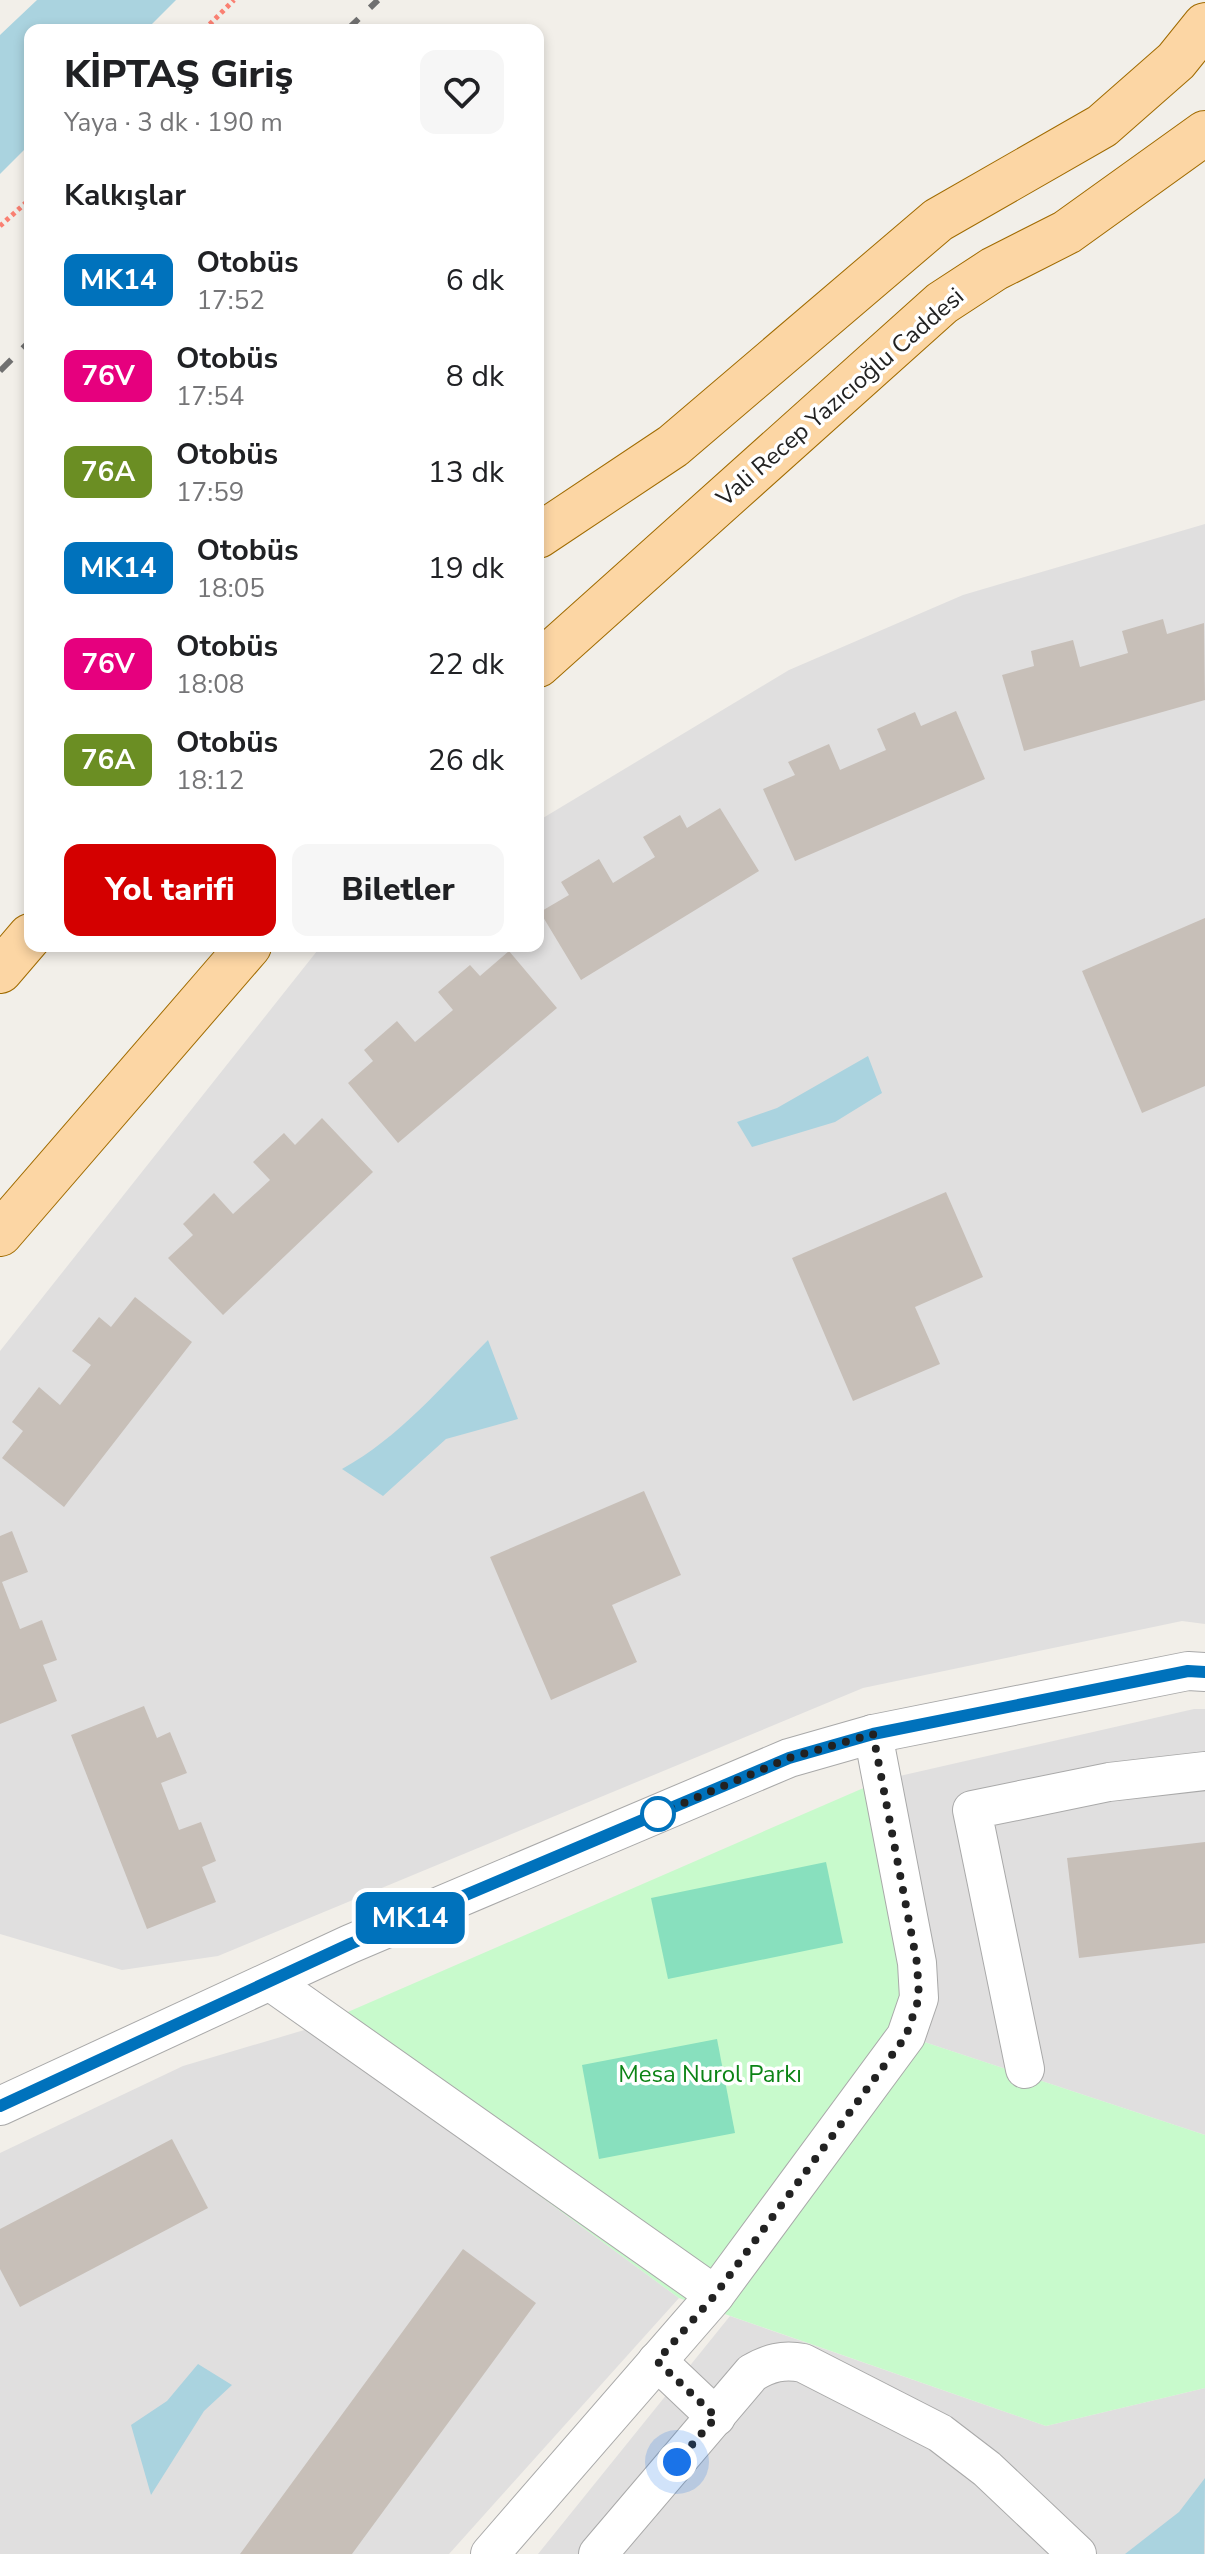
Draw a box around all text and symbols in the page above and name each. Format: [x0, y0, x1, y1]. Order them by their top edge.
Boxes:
text: KİPTAŞ Giriş [64, 49, 293, 100]
button: heart [420, 50, 504, 134]
text: Yaya · 3 dk · 190 m [64, 105, 283, 140]
text: Kalkışlar [64, 175, 186, 216]
text: Otobüs [197, 242, 299, 283]
text: 6 dk [446, 260, 504, 301]
text: MK14 [80, 261, 157, 299]
street label: Vali Recep Yazıcıoğlu Caddesi [709, 281, 971, 514]
text: 17:52 [197, 283, 265, 318]
text: Otobüs [176, 338, 278, 379]
text: 8 dk [446, 356, 504, 397]
text: 76V [81, 357, 135, 395]
text: 17:54 [176, 379, 244, 414]
text: Otobüs [176, 434, 278, 475]
text: 13 dk [428, 452, 504, 493]
text: 76A [81, 453, 135, 491]
text: 17:59 [176, 475, 244, 510]
text: Otobüs [197, 530, 299, 571]
text: 19 dk [428, 548, 504, 589]
text: MK14 [80, 549, 157, 587]
text: 18:05 [197, 571, 265, 606]
text: Otobüs [176, 626, 278, 667]
text: 22 dk [428, 644, 504, 685]
text: 76V [81, 645, 135, 683]
text: 18:08 [176, 667, 244, 702]
text: Otobüs [176, 722, 278, 763]
text: 26 dk [428, 740, 504, 781]
text: 76A [81, 741, 135, 779]
text: 18:12 [176, 763, 244, 798]
button: Yol tarifi [64, 844, 276, 936]
button: Biletler [292, 844, 504, 936]
unlabelled marker [641, 1797, 675, 1831]
line badge: MK14 [354, 1892, 466, 1944]
text: MK14 [372, 1899, 448, 1937]
park label: Mesa Nurol Parkı [618, 2058, 802, 2090]
your location [657, 2442, 697, 2482]

